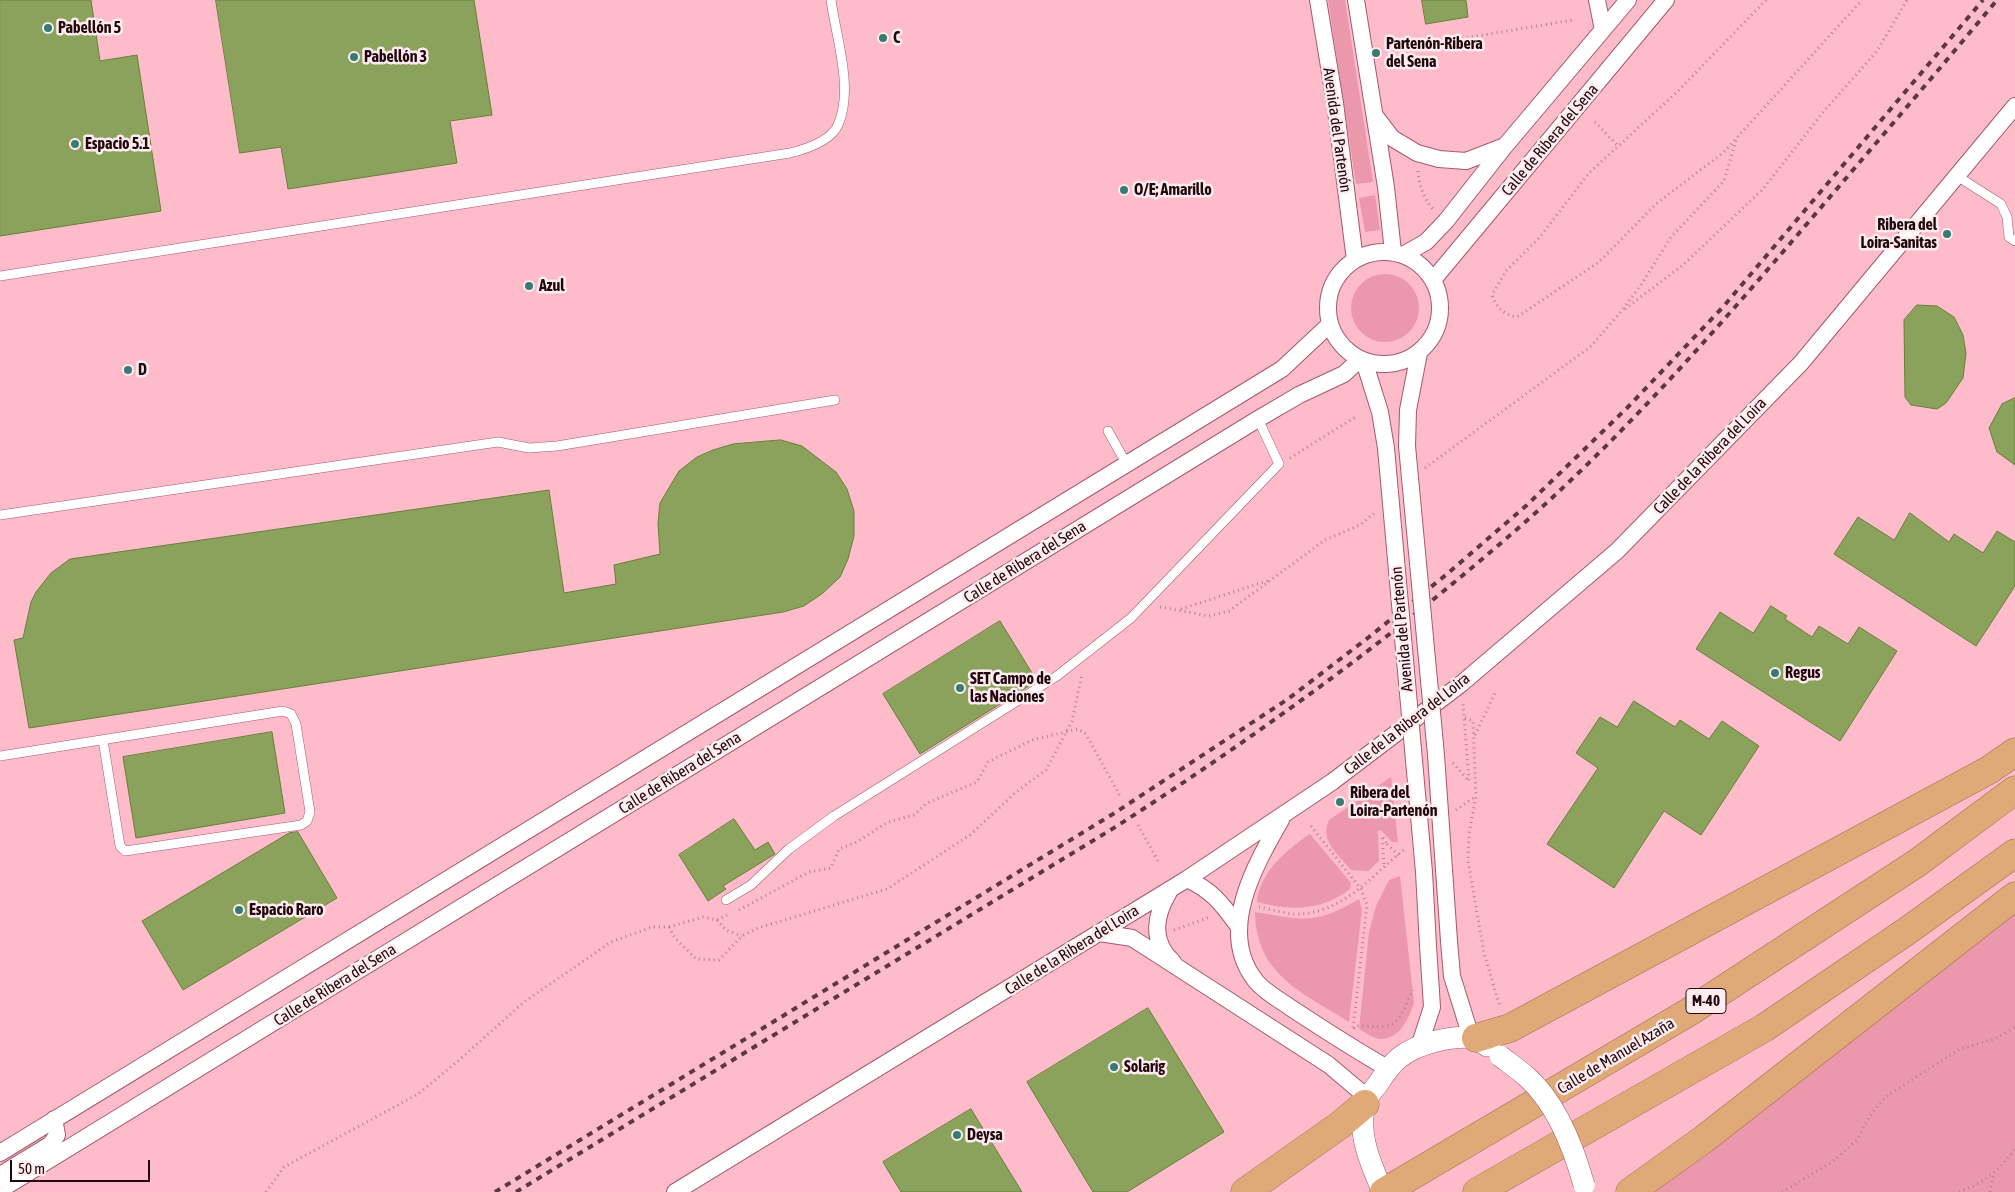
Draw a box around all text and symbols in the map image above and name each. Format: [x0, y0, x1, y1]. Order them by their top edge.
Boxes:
place label: Pabellón 5 [58, 18, 121, 38]
marker: Pabellón 5 [42, 22, 54, 34]
place label: C [893, 28, 900, 48]
marker: C [877, 32, 889, 44]
place label: Partenón-Ribera del Sena [1386, 34, 1483, 72]
place label: Pabellón 3 [364, 47, 427, 67]
marker: Partenón-Ribera del Sena [1370, 47, 1382, 59]
marker: Pabellón 3 [348, 51, 360, 63]
street label: Avenida del Partenón [1319, 66, 1355, 194]
street label: Calle de Ribera del Sena [1497, 80, 1603, 200]
place label: Espacio 5.1 [85, 134, 150, 154]
marker: Espacio 5.1 [69, 138, 81, 150]
place label: O/E; Amarillo [1134, 180, 1212, 200]
marker: O/E; Amarillo [1118, 184, 1130, 196]
place label: Ribera del Loira-Sanitas [1860, 215, 1937, 253]
marker: Ribera del Loira-Sanitas [1941, 228, 1953, 240]
place label: Azul [539, 276, 565, 296]
marker: Azul [523, 280, 535, 292]
place label: D [138, 360, 147, 380]
marker: D [122, 364, 134, 376]
street label: Calle de la Ribera del Loira [1649, 394, 1771, 518]
street label: Calle de Ribera del Sena [960, 517, 1090, 607]
street label: Avenida del Partenón [1387, 566, 1417, 692]
place label: Regus [1785, 663, 1821, 683]
marker: Regus [1769, 667, 1781, 679]
place label: SET Campo de las Naciones [970, 669, 1051, 707]
street label: Calle de la Ribera del Loira [1340, 669, 1474, 779]
marker: SET Campo de las Naciones [954, 682, 966, 694]
street label: Calle de Ribera del Sena [615, 728, 745, 818]
place label: Ribera del Loira-Partenón [1350, 783, 1438, 821]
marker: Ribera del Loira-Partenón [1334, 796, 1346, 808]
place label: Espacio Raro [249, 900, 323, 920]
street label: Calle de la Ribera del Loira [1001, 901, 1143, 999]
marker: Espacio Raro [233, 904, 245, 916]
street label: Calle de Ribera del Sena [270, 940, 400, 1030]
road number: M-40 [1686, 988, 1726, 1014]
street label: Calle de Manuel Azaña [1554, 1014, 1678, 1098]
place label: Solarig [1124, 1057, 1165, 1077]
marker: Solarig [1108, 1061, 1120, 1073]
place label: Deysa [967, 1125, 1003, 1145]
marker: Deysa [951, 1129, 963, 1141]
scale bar [12, 1150, 152, 1182]
text: 50 m [18, 1160, 45, 1177]

